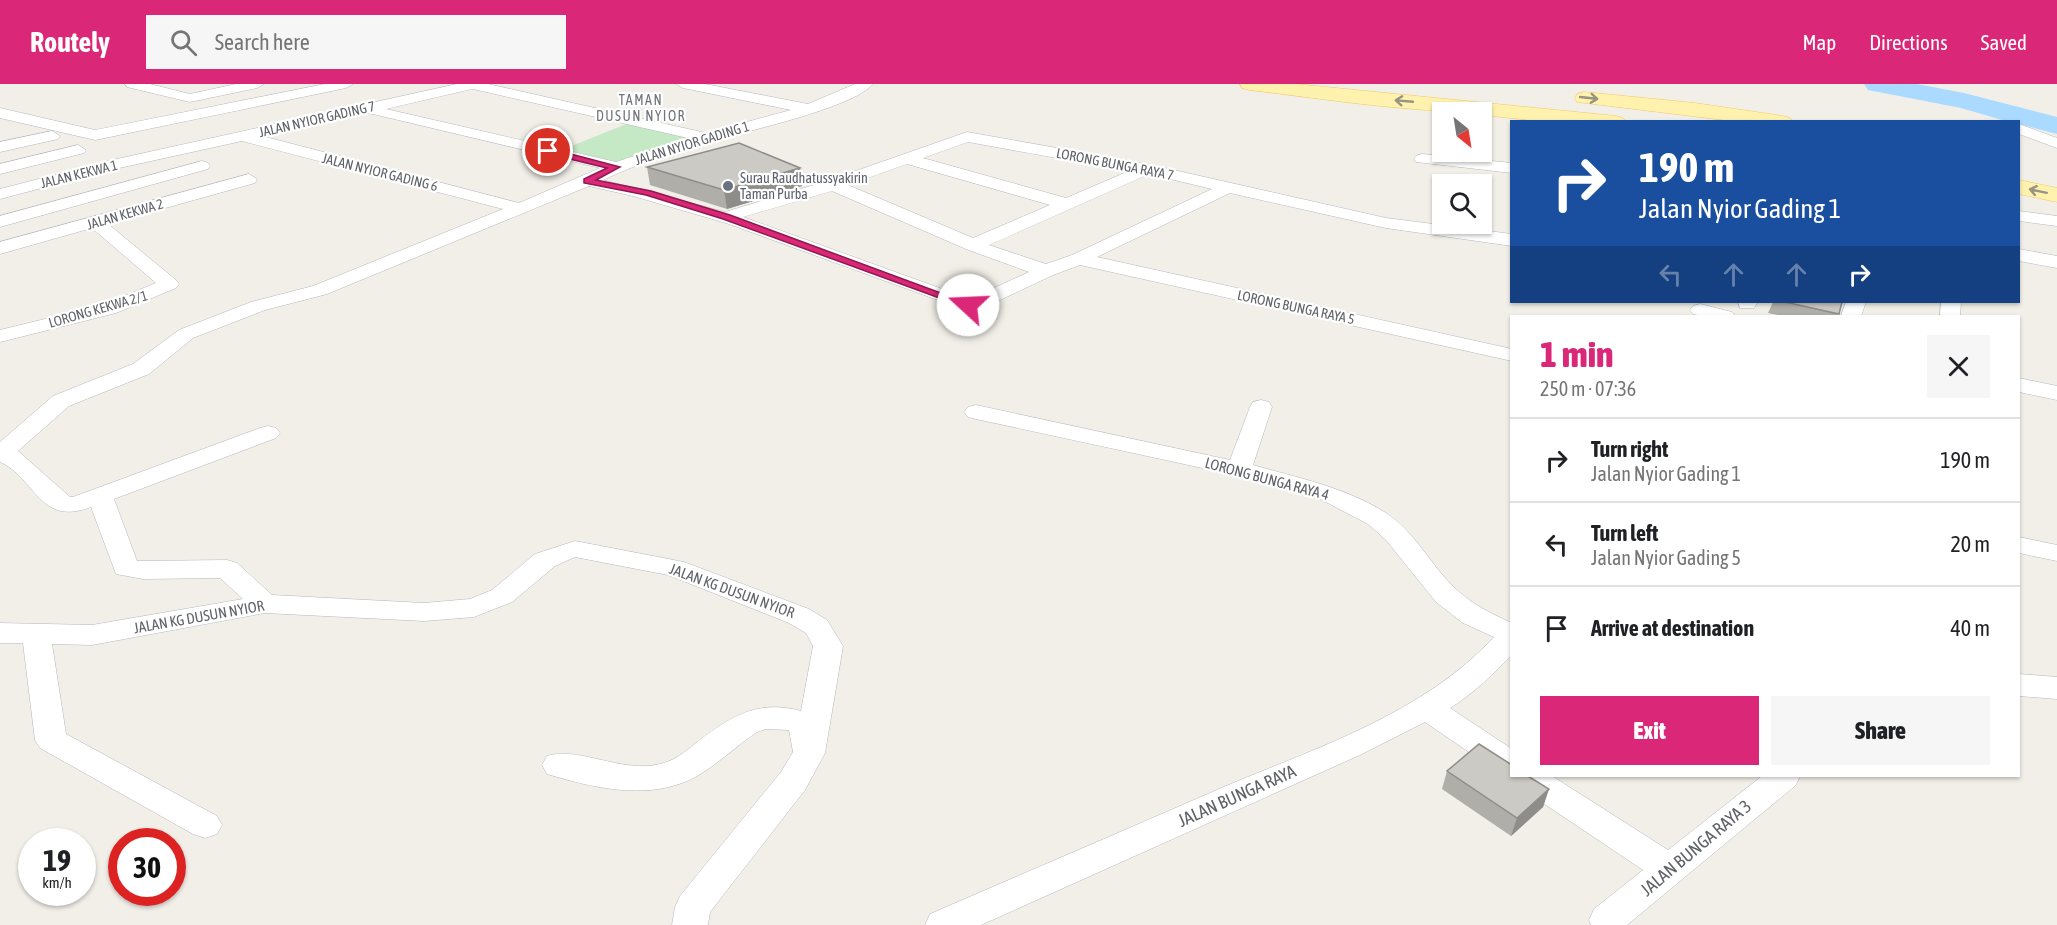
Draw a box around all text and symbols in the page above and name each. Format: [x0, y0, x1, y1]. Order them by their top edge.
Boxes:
search box [146, 15, 566, 69]
text: Routely [30, 26, 110, 58]
icon: search [167, 26, 200, 59]
text: Search here [215, 29, 310, 55]
text: Map [1802, 30, 1836, 54]
text: Directions [1869, 30, 1948, 54]
text: Saved [1981, 30, 2027, 54]
district label: TAMAN DUSUN NYIOR [596, 92, 686, 124]
one-way arrow [1579, 93, 1599, 104]
one-way arrow [1394, 96, 1414, 107]
street label: JALAN NYIOR GADING 7 [257, 98, 377, 140]
north arrow [1432, 102, 1492, 162]
map controls [1432, 102, 1492, 234]
street label: JALAN NYIOR GADING 1 [633, 118, 751, 168]
pin [522, 125, 573, 176]
icon: arrive [531, 134, 564, 167]
text: 190 m [1639, 143, 1734, 191]
icon: right [1540, 144, 1618, 222]
street label: LORONG BUNGA RAYA 7 [1055, 145, 1175, 183]
street label: JALAN NYIOR GADING 6 [320, 150, 440, 194]
street label: JALAN KEKWA 1 [39, 157, 119, 191]
place label: Surau Raudhatussyakirin Taman Purba [740, 170, 868, 202]
button: search [1432, 174, 1492, 234]
marker: Surau Raudhatussyakirin Taman Purba [721, 179, 735, 193]
one-way arrow [2029, 185, 2048, 196]
text: Jalan Nyior Gading 1 [1639, 193, 1841, 224]
street label: JALAN KEKWA 2 [85, 195, 165, 233]
icon: left [1654, 258, 1687, 291]
icon: ahead [1717, 258, 1750, 291]
icon: ahead [1780, 258, 1813, 291]
icon: right [1843, 258, 1876, 291]
position arrow [936, 273, 1000, 337]
street label: LORONG KEKWA 2/1 [47, 287, 149, 331]
street label: LORONG BUNGA RAYA 5 [1236, 287, 1356, 327]
text: 1 min [1540, 333, 1614, 375]
button: close [1927, 335, 1990, 398]
text: 250 m · 07:36 [1540, 377, 1636, 400]
text: Turn right [1591, 436, 1668, 462]
icon: right [1540, 444, 1573, 477]
text: 190 m [1940, 447, 1990, 473]
street label: LORONG BUNGA RAYA 4 [1203, 454, 1331, 503]
text: Jalan Nyior Gading 1 [1591, 462, 1741, 485]
text: Turn left [1591, 520, 1658, 546]
icon: left [1540, 528, 1573, 561]
text: 20 m [1950, 531, 1990, 557]
text: Jalan Nyior Gading 5 [1591, 546, 1741, 569]
street label: JALAN KG DUSUN NYIOR [667, 560, 798, 621]
street label: JALAN KG DUSUN NYIOR [132, 597, 266, 636]
icon: arrive [1540, 612, 1573, 645]
text: Arrive at destination [1591, 615, 1754, 641]
text: 40 m [1950, 615, 1990, 641]
button: Exit [1540, 696, 1759, 765]
button: Share [1771, 696, 1990, 765]
street label: JALAN BUNGA RAYA [1175, 760, 1299, 831]
street label: JALAN BUNGA RAYA 3 [1636, 795, 1755, 900]
speed limit sign: 30 [108, 828, 186, 906]
text: 19 [43, 843, 71, 877]
text: km/h [42, 874, 72, 891]

